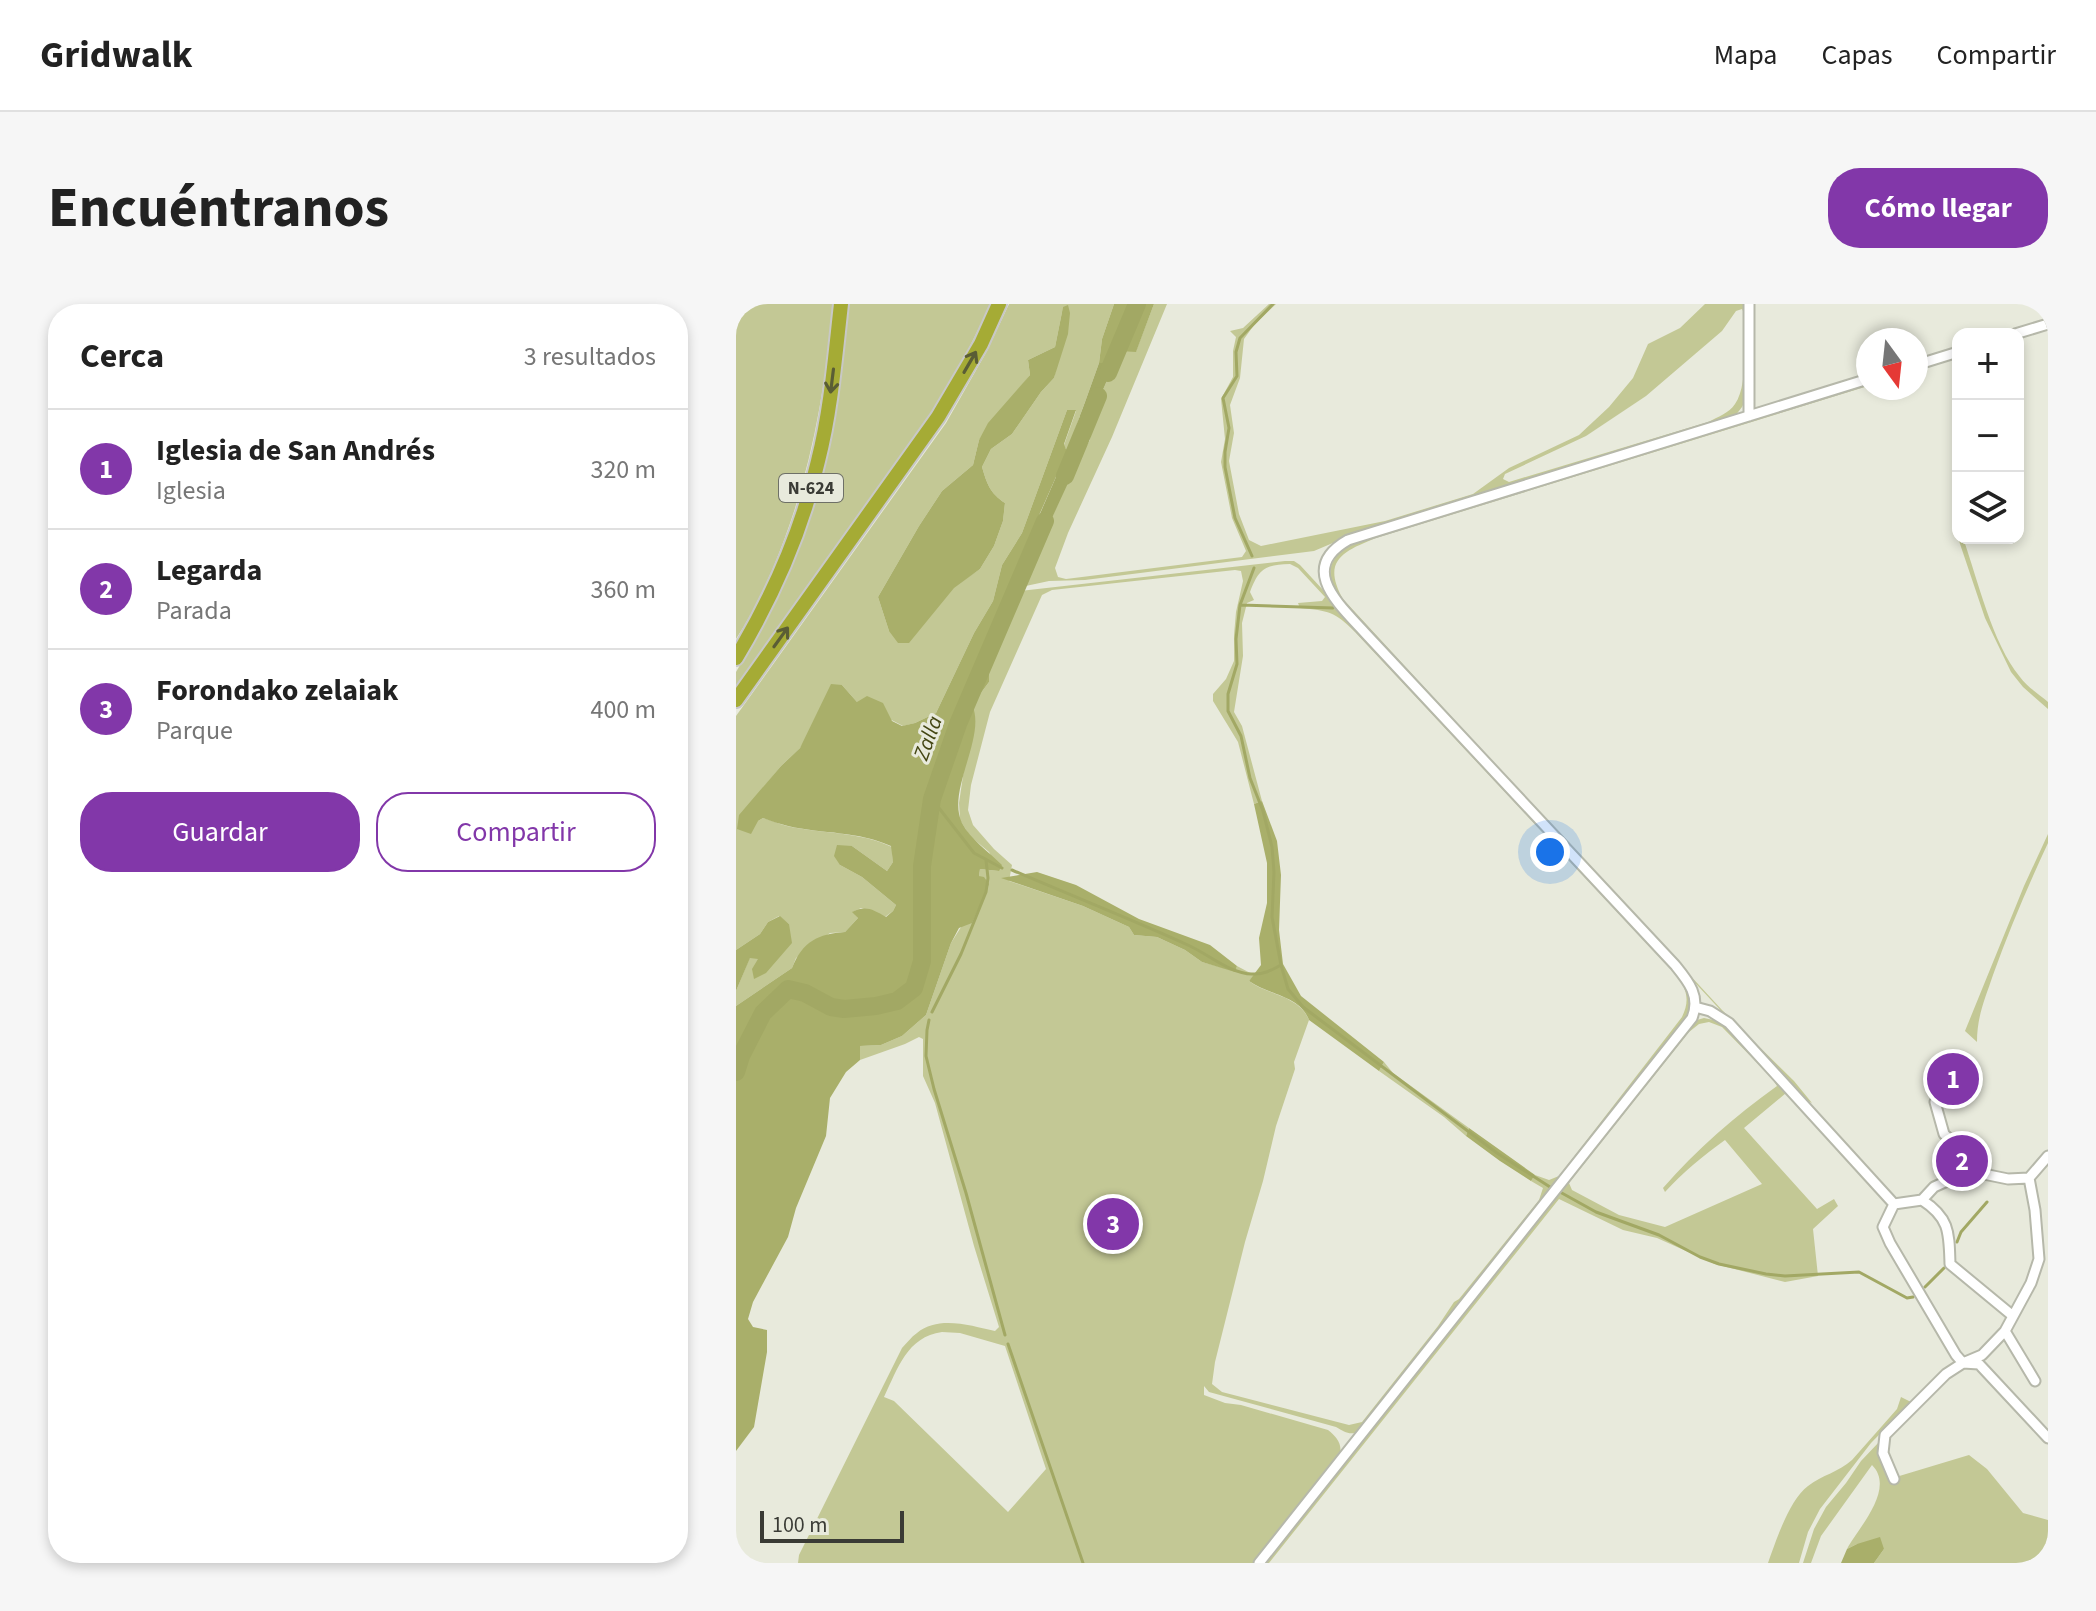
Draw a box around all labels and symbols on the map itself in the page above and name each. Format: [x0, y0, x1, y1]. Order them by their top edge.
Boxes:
north arrow [1856, 328, 1928, 400]
one-way arrow [963, 351, 979, 374]
one-way arrow [825, 368, 840, 394]
road number: N-624 [779, 474, 843, 502]
one-way arrow [773, 627, 790, 648]
water label: Zalla [905, 711, 951, 766]
your location [1530, 832, 1570, 872]
pin: 1 [1927, 1049, 1979, 1109]
pin: 2 [1936, 1131, 1988, 1191]
pin: 3 [1087, 1194, 1139, 1254]
scale bar [760, 1507, 904, 1543]

